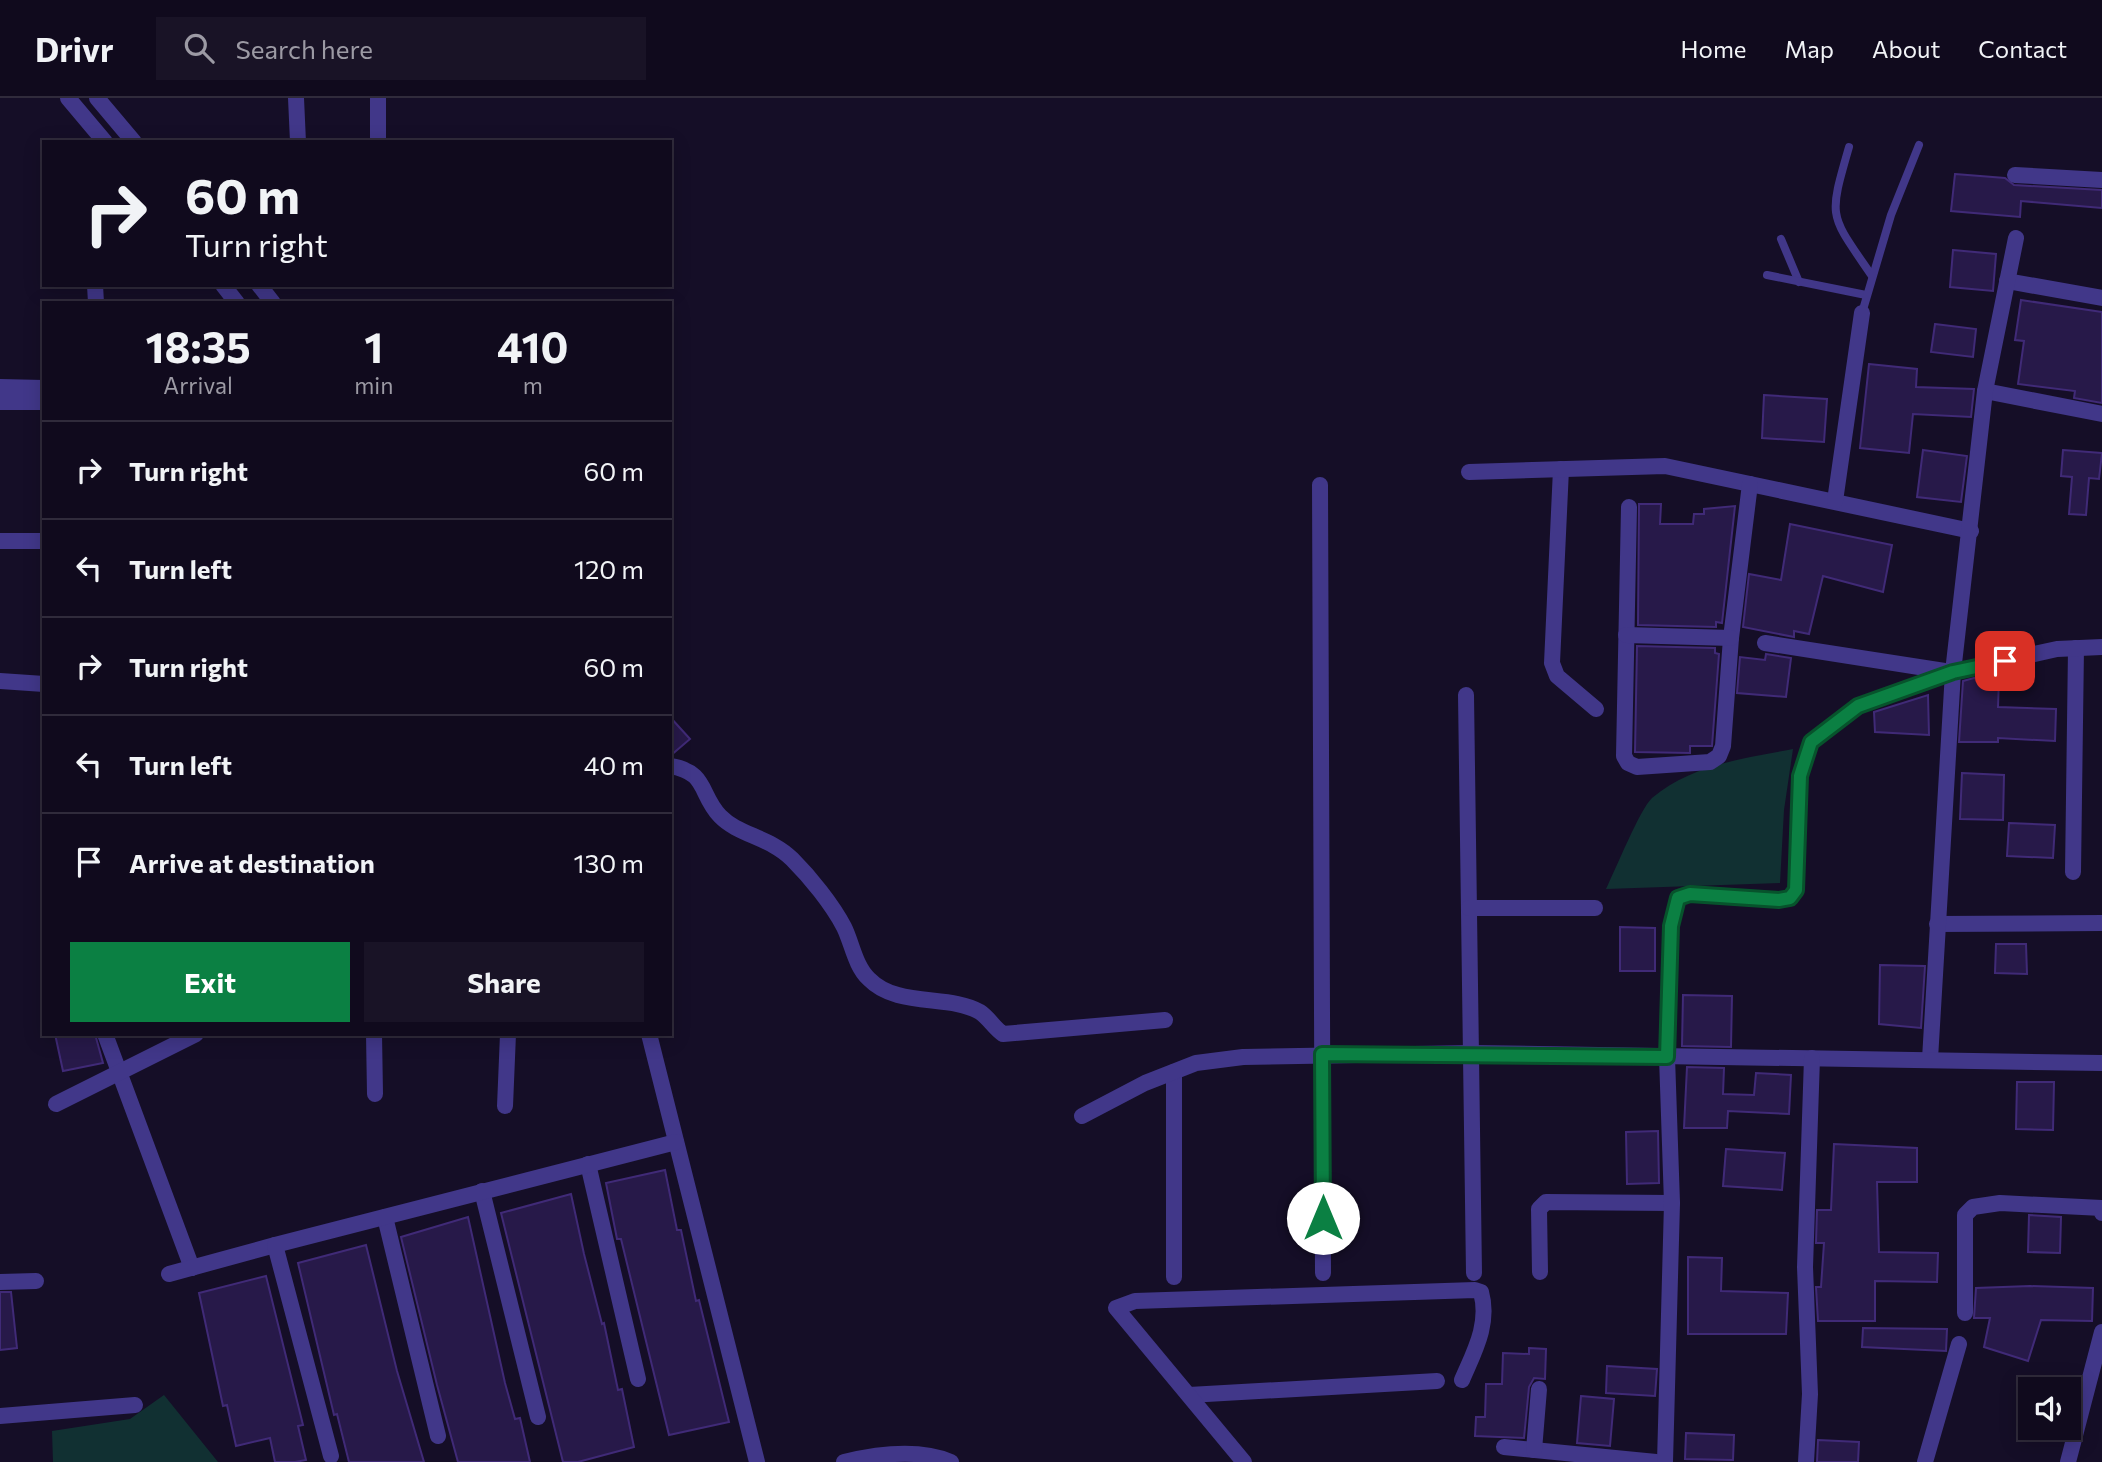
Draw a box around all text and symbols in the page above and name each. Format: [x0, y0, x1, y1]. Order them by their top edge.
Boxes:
search box [156, 17, 646, 80]
text: Drivr [35, 28, 114, 69]
icon: search [180, 29, 218, 67]
text: Search here [236, 33, 373, 64]
text: Home [1681, 34, 1747, 63]
text: Map [1785, 34, 1834, 63]
text: About [1872, 34, 1940, 63]
text: Contact [1978, 34, 2067, 63]
text: 60 m [185, 164, 300, 224]
icon: right [70, 168, 161, 259]
text: Turn right [185, 224, 328, 264]
text: 18:35 [146, 320, 251, 372]
text: 1 [364, 320, 383, 372]
text: 410 [497, 320, 568, 372]
text: Arrival [163, 371, 233, 399]
text: min [354, 371, 393, 399]
text: m [523, 371, 543, 399]
icon: right [70, 451, 108, 489]
text: Turn right [129, 455, 248, 486]
text: 60 m [584, 455, 644, 486]
icon: left [70, 549, 108, 587]
text: Turn left [129, 553, 232, 584]
text: 120 m [574, 553, 644, 584]
pin [1975, 631, 2035, 691]
icon: arrive [1986, 642, 2024, 680]
icon: right [70, 647, 108, 685]
text: Turn right [129, 651, 248, 682]
text: 60 m [584, 651, 644, 682]
icon: left [70, 745, 108, 783]
text: Turn left [129, 749, 232, 780]
text: 40 m [584, 749, 644, 780]
icon: arrive [70, 843, 108, 881]
text: Arrive at destination [129, 847, 375, 878]
text: 130 m [573, 847, 644, 878]
button: Exit [70, 942, 350, 1022]
button: Share [364, 942, 644, 1022]
position arrow [1286, 1181, 1360, 1255]
map controls [2018, 1377, 2081, 1440]
button: sound [2018, 1377, 2081, 1440]

